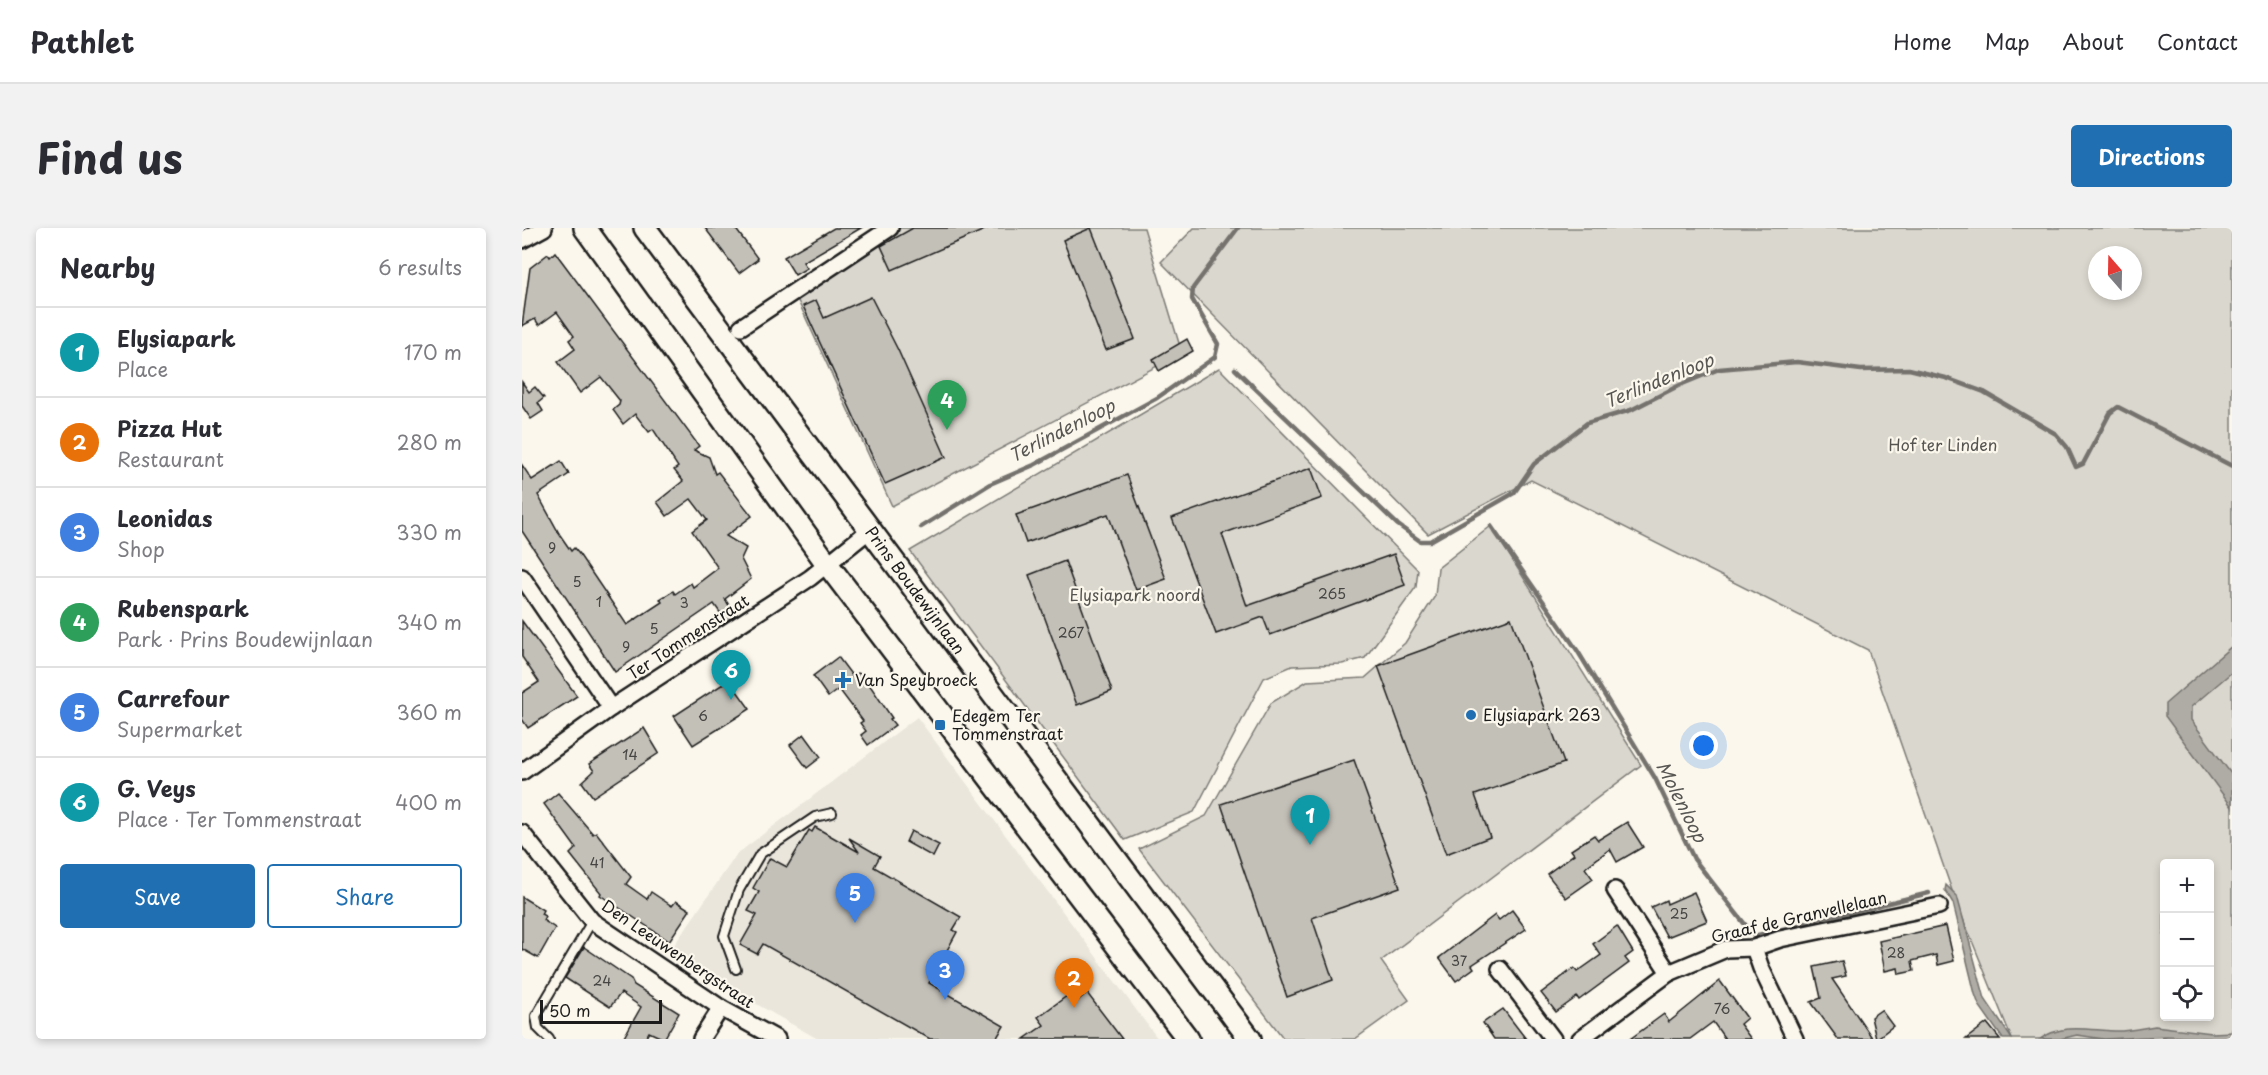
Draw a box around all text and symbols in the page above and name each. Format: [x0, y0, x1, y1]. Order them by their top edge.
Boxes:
text: Pathlet [30, 20, 134, 63]
text: Home [1893, 25, 1952, 57]
text: Map [1985, 25, 2030, 57]
text: About [2063, 25, 2124, 57]
text: Contact [2157, 25, 2238, 57]
text: Find us [36, 125, 183, 188]
button: Directions [2071, 125, 2232, 187]
north arrow [2088, 246, 2142, 300]
text: Nearby [60, 248, 155, 287]
text: 6 results [378, 252, 462, 282]
text: Elysiapark [117, 321, 236, 354]
text: 1 [75, 337, 84, 367]
text: 170 m [404, 337, 462, 367]
water label: Terlindenloop [1600, 345, 1718, 414]
text: Place [117, 354, 168, 384]
pin: 4 [928, 380, 966, 430]
water label: Terlindenloop [1004, 391, 1120, 468]
text: Pizza Hut [117, 411, 222, 444]
text: 2 [72, 427, 87, 457]
text: 280 m [397, 427, 462, 457]
park label: Hof ter Linden [1889, 432, 1997, 456]
text: Restaurant [117, 444, 224, 474]
text: Leonidas [117, 501, 213, 534]
text: 3 [73, 517, 86, 547]
text: 330 m [396, 517, 462, 547]
street label: Prins Boudewijnlaan [860, 521, 972, 659]
text: Shop [117, 534, 165, 564]
house number: 9 [548, 537, 556, 558]
house number: 5 [572, 571, 582, 592]
park label: Elysiapark noord [1069, 582, 1201, 606]
house number: 265 [1318, 583, 1346, 604]
street label: Ter Tommenstraat [622, 587, 754, 685]
text: Rubenspark [117, 591, 249, 624]
house number: 1 [596, 591, 602, 612]
house number: 3 [679, 592, 689, 613]
text: 4 [73, 607, 86, 637]
text: 340 m [397, 607, 462, 637]
house number: 5 [649, 618, 659, 639]
house number: 267 [1058, 622, 1084, 643]
text: Park · Prins Boudewijnlaan [117, 624, 373, 654]
house number: 9 [622, 636, 630, 657]
pin: 6 [712, 650, 750, 700]
place label: Van Speybroeck [855, 667, 978, 691]
marker: Van Speybroeck [836, 673, 850, 687]
text: Carrefour [117, 681, 230, 714]
text: 5 [73, 697, 86, 727]
text: 360 m [396, 697, 462, 727]
place label: Elysiapark 263 [1483, 702, 1601, 726]
place label: Edegem Ter Tommenstraat [952, 703, 1064, 745]
house number: 6 [698, 705, 708, 726]
marker: Elysiapark 263 [1464, 708, 1478, 722]
text: Supermarket [117, 714, 243, 744]
marker: Edegem Ter Tommenstraat [933, 718, 947, 732]
your location [1689, 731, 1718, 760]
house number: 14 [622, 744, 638, 765]
water label: Molenloop [1650, 756, 1715, 848]
text: G. Veys [117, 771, 196, 804]
text: 6 [72, 787, 87, 817]
text: 400 m [395, 787, 462, 817]
pin: 1 [1290, 796, 1330, 845]
text: Place · Ter Tommenstraat [117, 804, 362, 834]
house number: 41 [590, 852, 604, 873]
map controls [2160, 859, 2214, 1021]
button: + [2160, 859, 2214, 913]
button: Save [60, 864, 255, 928]
button: Share [267, 864, 462, 928]
pin: 5 [836, 874, 874, 923]
street label: Graaf de Granvellelaan [1708, 884, 1889, 948]
street label: Den Leeuwenbergstraat [597, 893, 760, 1014]
house number: 25 [1670, 903, 1688, 924]
button: − [2160, 913, 2214, 967]
house number: 28 [1887, 942, 1905, 963]
pin: 3 [926, 950, 964, 1000]
house number: 37 [1451, 950, 1468, 971]
pin: 2 [1054, 958, 1094, 1008]
button: locate [2160, 967, 2214, 1021]
house number: 24 [593, 970, 611, 991]
scale bar [540, 997, 662, 1024]
text: 50 m [549, 998, 590, 1022]
house number: 76 [1714, 998, 1731, 1019]

